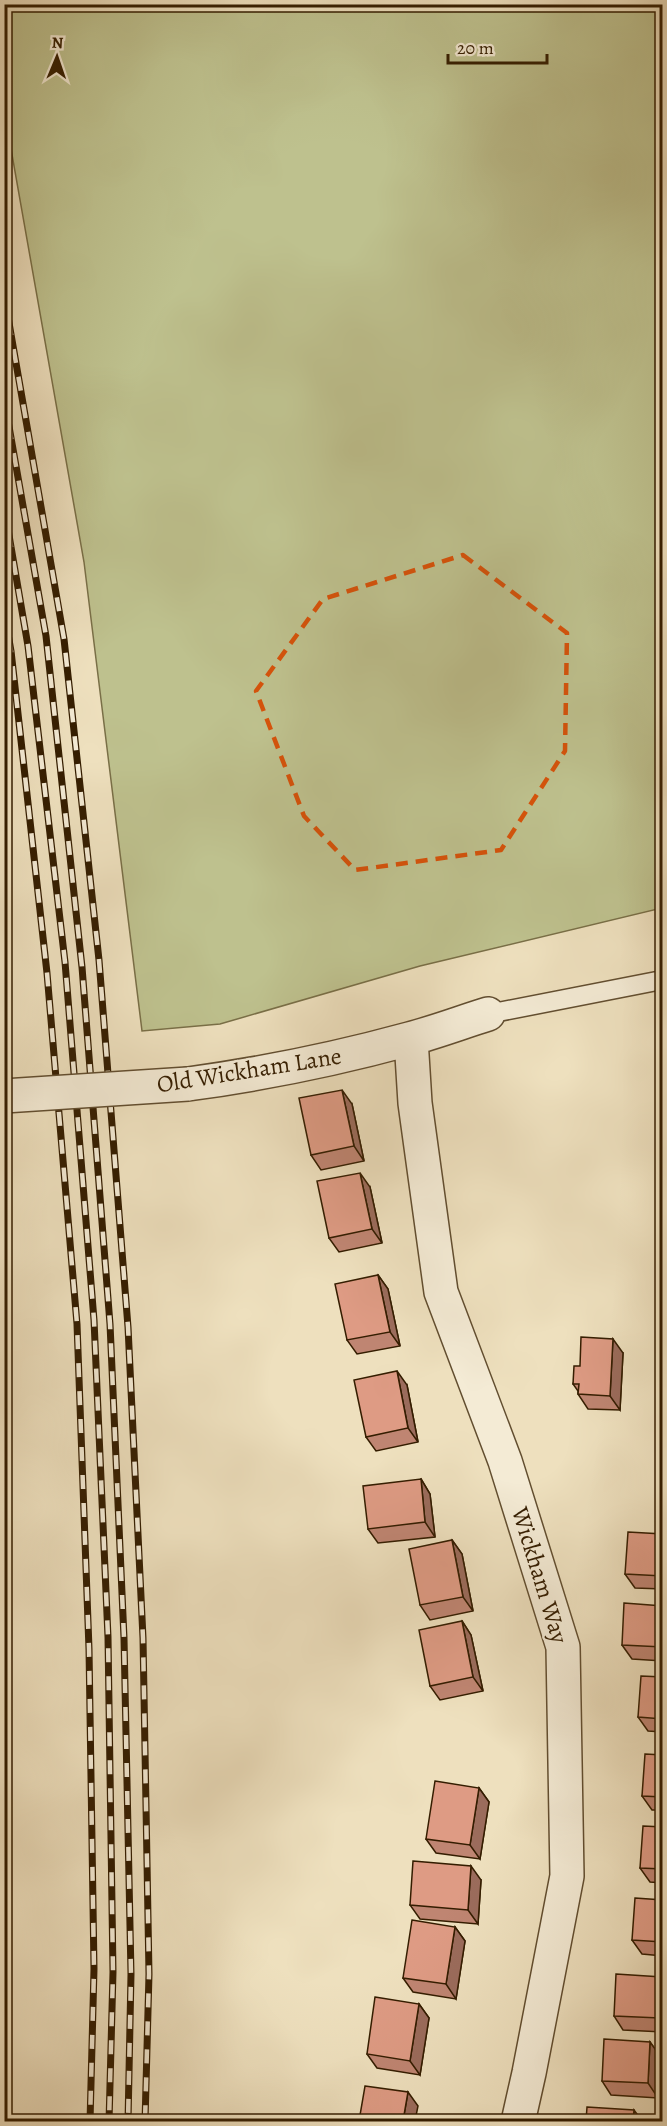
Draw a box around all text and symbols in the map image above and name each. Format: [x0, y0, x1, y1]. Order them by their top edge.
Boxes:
north arrow [27, 27, 87, 87]
scale bar [448, 27, 547, 65]
text: N [51, 32, 64, 54]
text: 20 m [457, 36, 494, 60]
street label: Old Wickham Lane [154, 1040, 344, 1100]
street label: Wickham Way [504, 1502, 576, 1647]

